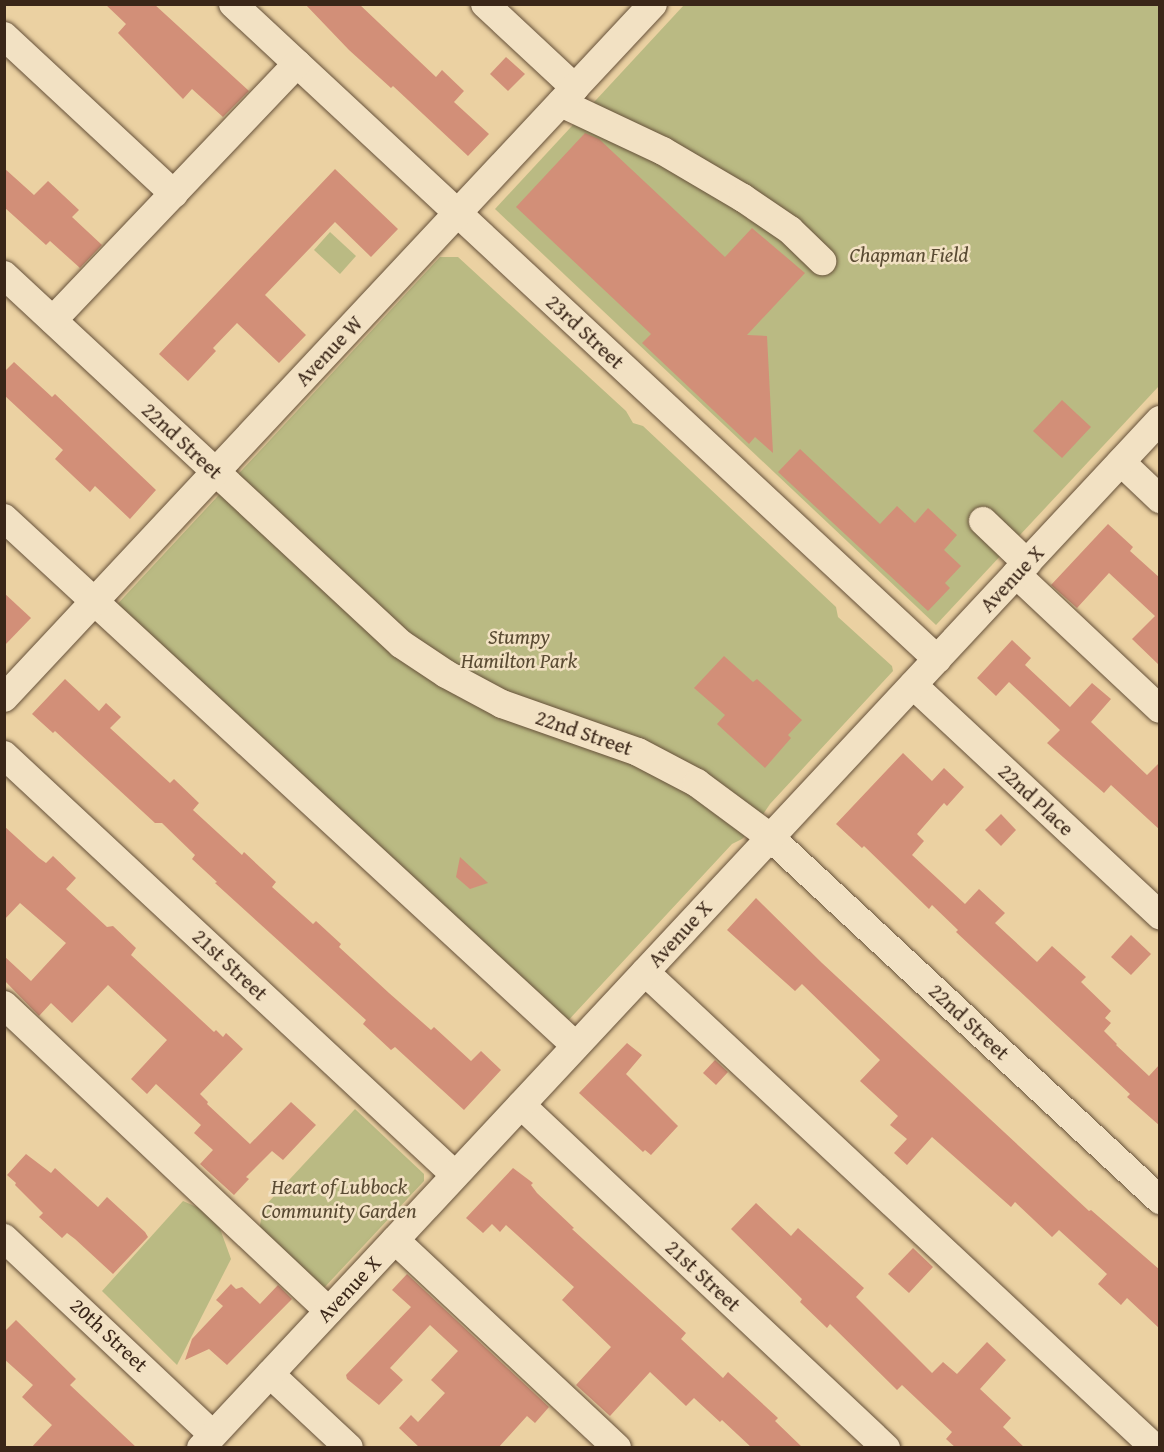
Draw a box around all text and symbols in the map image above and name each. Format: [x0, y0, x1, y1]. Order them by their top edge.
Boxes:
park label: Chapman Field [849, 242, 969, 268]
street label: 23rd Street [541, 289, 629, 375]
street label: Avenue W [290, 311, 368, 391]
street label: 22nd Street [136, 397, 228, 485]
street label: Avenue X [975, 540, 1049, 618]
park label: Stumpy Hamilton Park [461, 624, 577, 674]
street label: 22nd Street [532, 705, 636, 761]
street label: 22nd Place [993, 759, 1079, 841]
street label: Avenue X [643, 895, 717, 973]
street label: 21st Street [187, 924, 273, 1006]
street label: 22nd Street [923, 978, 1015, 1066]
park label: Heart of Lubbock Community Garden [261, 1174, 417, 1224]
street label: 21st Street [660, 1235, 746, 1317]
street label: Avenue X [312, 1250, 386, 1328]
street label: 20th Street [65, 1293, 153, 1377]

